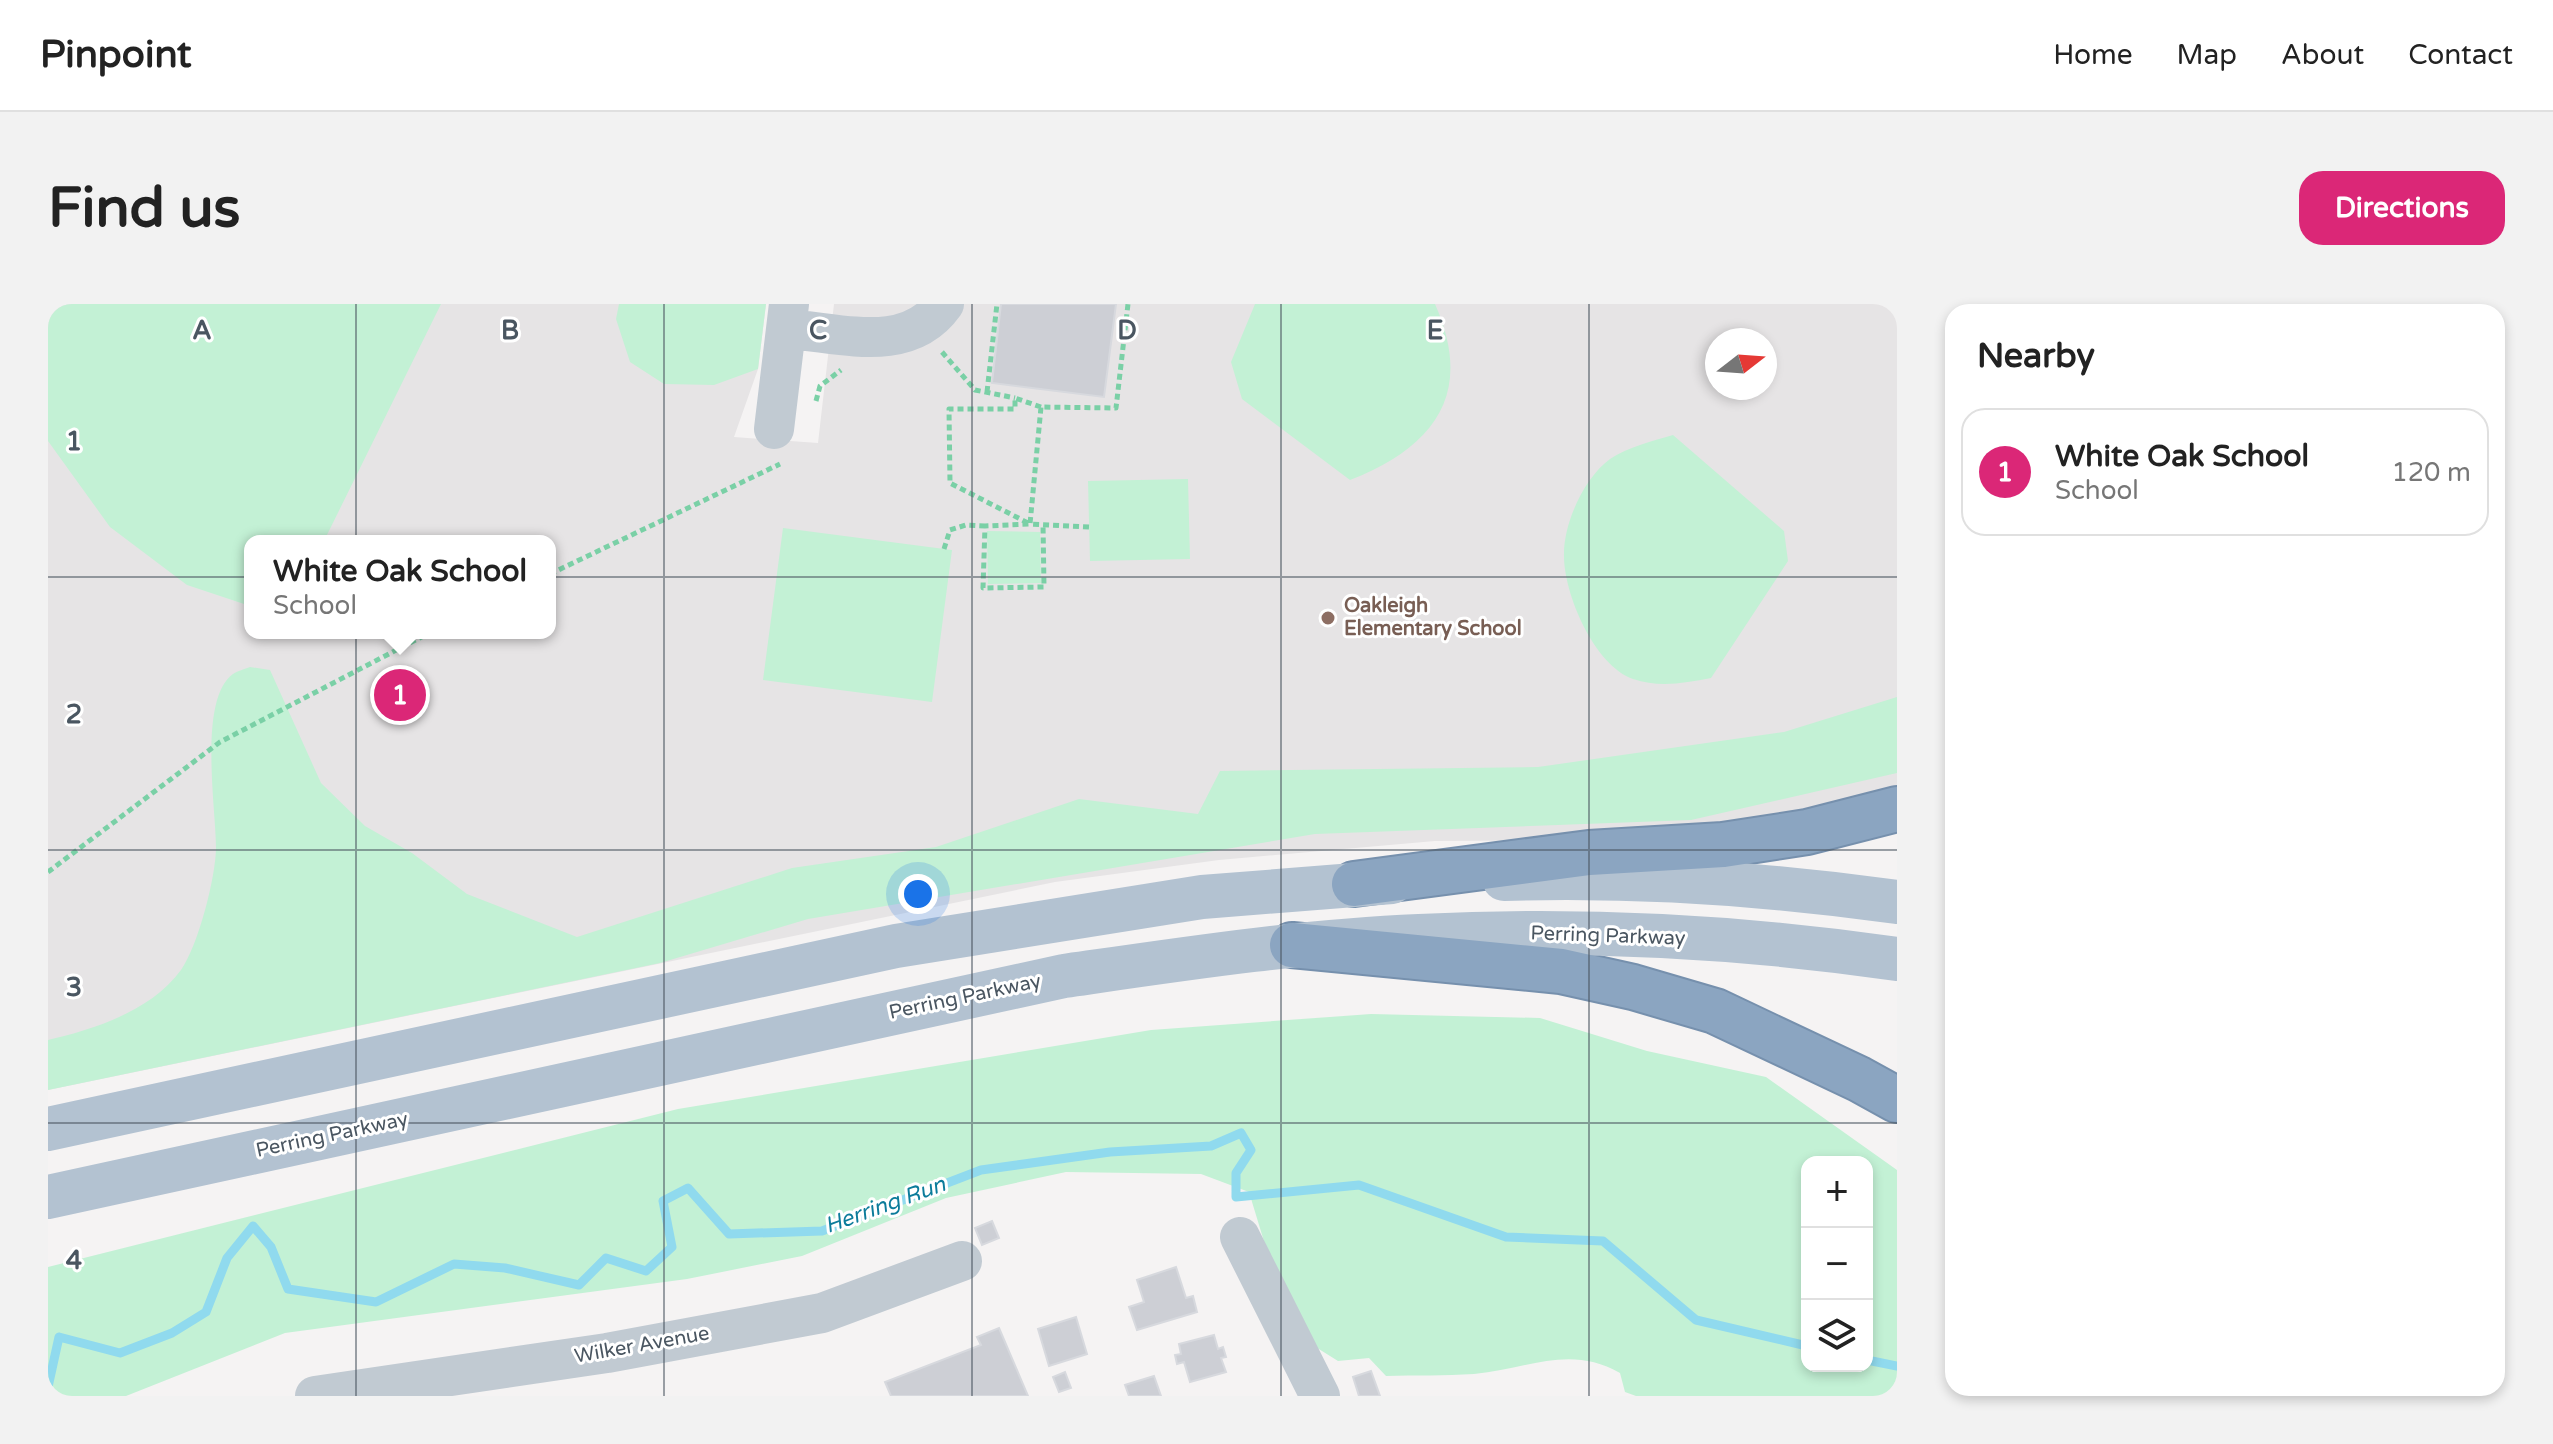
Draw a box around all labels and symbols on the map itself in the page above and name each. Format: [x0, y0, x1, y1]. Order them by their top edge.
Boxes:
text: A [192, 315, 212, 346]
text: B [501, 315, 519, 346]
text: C [809, 315, 827, 346]
text: D [1117, 315, 1137, 346]
text: E [1427, 315, 1443, 346]
north arrow [1705, 328, 1777, 400]
text: 1 [66, 426, 82, 457]
place label: Oakleigh Elementary School [1344, 594, 1522, 641]
marker: Oakleigh Elementary School [1319, 609, 1337, 627]
pin: 1 [374, 665, 426, 725]
text: 2 [66, 699, 82, 730]
your location [898, 874, 938, 914]
street label: Perring Parkway [1530, 921, 1686, 951]
street label: Perring Parkway [887, 969, 1044, 1025]
text: 3 [66, 972, 82, 1003]
street label: Perring Parkway [254, 1107, 411, 1163]
water label: Herring Run [821, 1171, 949, 1239]
text: 4 [66, 1245, 82, 1276]
street label: Wilker Avenue [573, 1321, 711, 1369]

